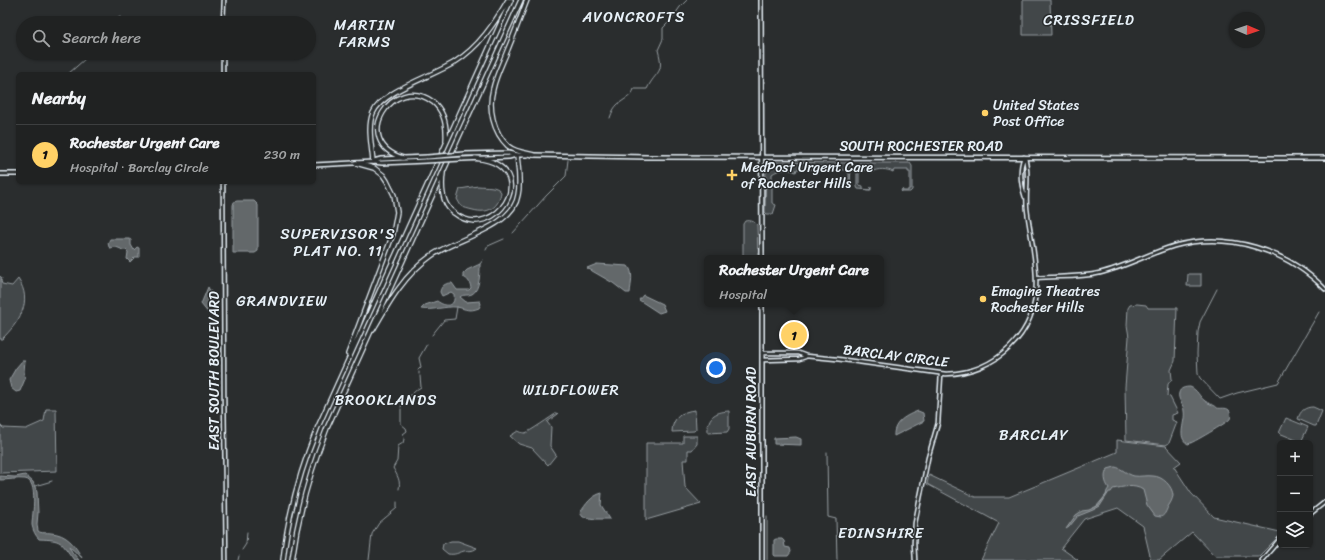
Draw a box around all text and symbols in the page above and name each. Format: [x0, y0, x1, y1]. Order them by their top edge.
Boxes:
district label: AVONCROFTS [582, 4, 686, 30]
district label: CRISSFIELD [1043, 7, 1135, 33]
district label: MARTIN FARMS [334, 12, 396, 55]
north arrow [1229, 12, 1265, 48]
search box [16, 16, 316, 60]
text: Search here [62, 25, 141, 51]
icon: search [30, 27, 52, 49]
text: Nearby [32, 83, 86, 113]
place label: United States Post Office [993, 93, 1079, 134]
marker: United States Post Office [980, 108, 990, 118]
text: Rochester Urgent Care [70, 130, 219, 156]
street label: SOUTH ROCHESTER ROAD [839, 134, 1003, 159]
text: 1 [42, 143, 48, 166]
text: 230 m [264, 143, 300, 166]
place label: MedPost Urgent Care of Rochester Hills [741, 155, 873, 196]
text: Hospital · Barclay Circle [70, 156, 209, 179]
marker: MedPost Urgent Care of Rochester Hills [726, 169, 738, 181]
district label: SUPERVISOR'S PLAT NO. 11 [280, 221, 396, 264]
popup [704, 255, 884, 307]
text: Rochester Urgent Care [719, 257, 869, 283]
place label: Emagine Theatres Rochester Hills [991, 279, 1100, 320]
text: Hospital [719, 283, 767, 306]
district label: GRANDVIEW [236, 288, 328, 314]
street label: EAST SOUTH BOULEVARD [202, 291, 227, 451]
marker: Emagine Theatres Rochester Hills [978, 294, 988, 304]
pin: 1 [781, 320, 807, 350]
street label: BARCLAY CIRCLE [842, 337, 951, 375]
your location [706, 358, 726, 378]
street label: EAST AUBURN ROAD [739, 366, 764, 497]
district label: WILDFLOWER [522, 377, 620, 403]
district label: BROOKLANDS [335, 387, 437, 413]
district label: BARCLAY [999, 422, 1070, 448]
map controls [1277, 440, 1313, 548]
button: + [1277, 440, 1313, 476]
button: − [1277, 476, 1313, 512]
button: layers [1277, 512, 1313, 548]
district label: EDINSHIRE [838, 520, 925, 546]

